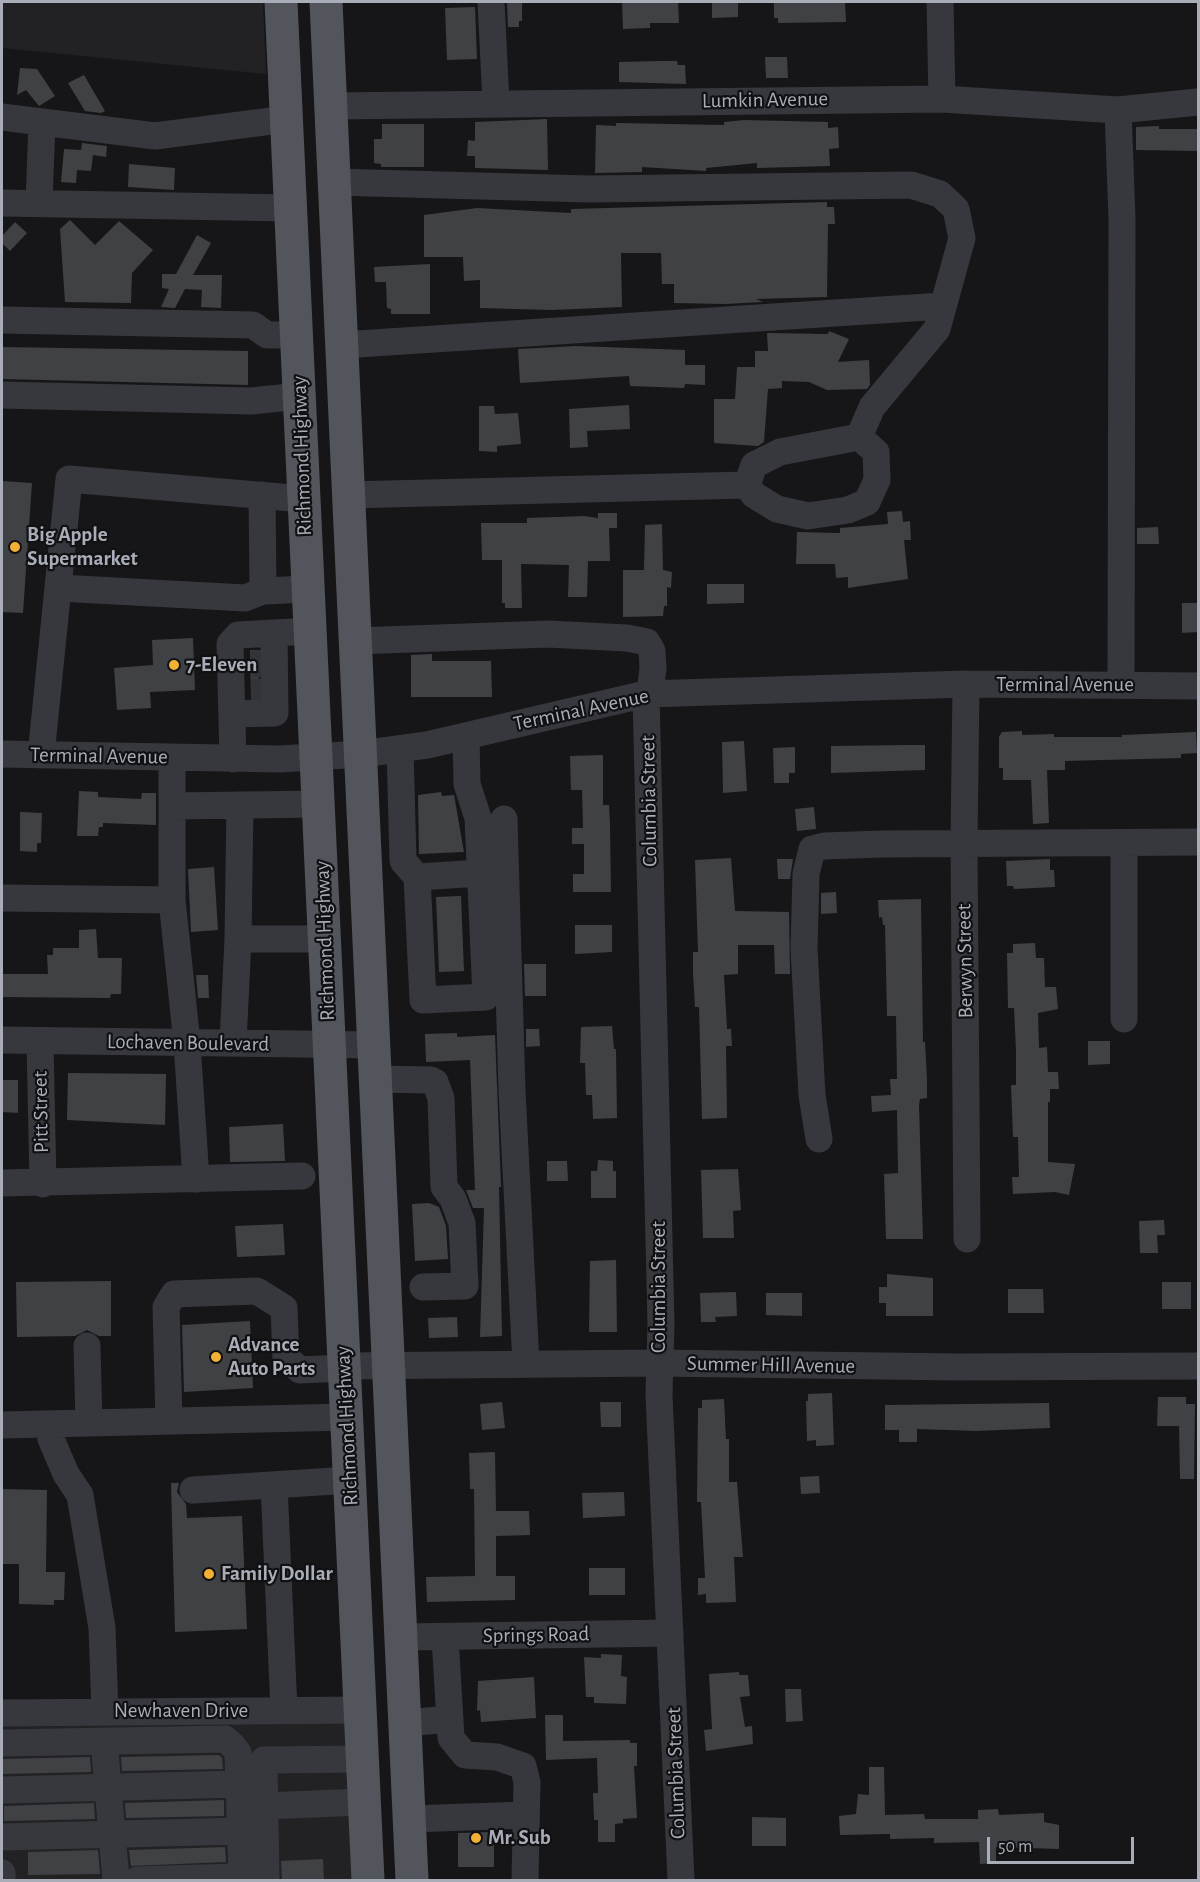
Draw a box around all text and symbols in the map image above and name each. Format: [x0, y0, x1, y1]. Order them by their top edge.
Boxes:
street label: Lumkin Avenue [702, 86, 828, 114]
street label: Richmond Highway [287, 376, 317, 536]
place label: Big Apple Supermarket [27, 522, 138, 572]
marker: Big Apple Supermarket [8, 540, 22, 554]
place label: 7-Eleven [186, 652, 257, 678]
marker: 7-Eleven [167, 658, 181, 672]
street label: Terminal Avenue [996, 672, 1134, 698]
street label: Terminal Avenue [511, 683, 651, 737]
street label: Columbia Street [635, 735, 663, 867]
street label: Terminal Avenue [30, 742, 168, 770]
street label: Richmond Highway [310, 861, 340, 1021]
street label: Berwyn Street [951, 903, 979, 1019]
street label: Lochaven Boulevard [107, 1029, 269, 1057]
street label: Pitt Street [28, 1071, 54, 1153]
street label: Columbia Street [646, 1221, 672, 1353]
place label: Advance Auto Parts [228, 1332, 315, 1382]
street label: Richmond Highway [330, 1345, 364, 1507]
marker: Advance Auto Parts [209, 1350, 223, 1364]
street label: Summer Hill Avenue [687, 1351, 855, 1379]
place label: Family Dollar [221, 1561, 333, 1587]
marker: Family Dollar [202, 1567, 216, 1581]
street label: Springs Road [483, 1621, 589, 1649]
street label: Newhaven Drive [114, 1698, 248, 1724]
street label: Columbia Street [661, 1707, 691, 1839]
place label: Mr. Sub [488, 1825, 551, 1851]
scale bar [990, 1825, 1137, 1863]
marker: Mr. Sub [469, 1831, 483, 1845]
text: 50 m [998, 1838, 1032, 1856]

